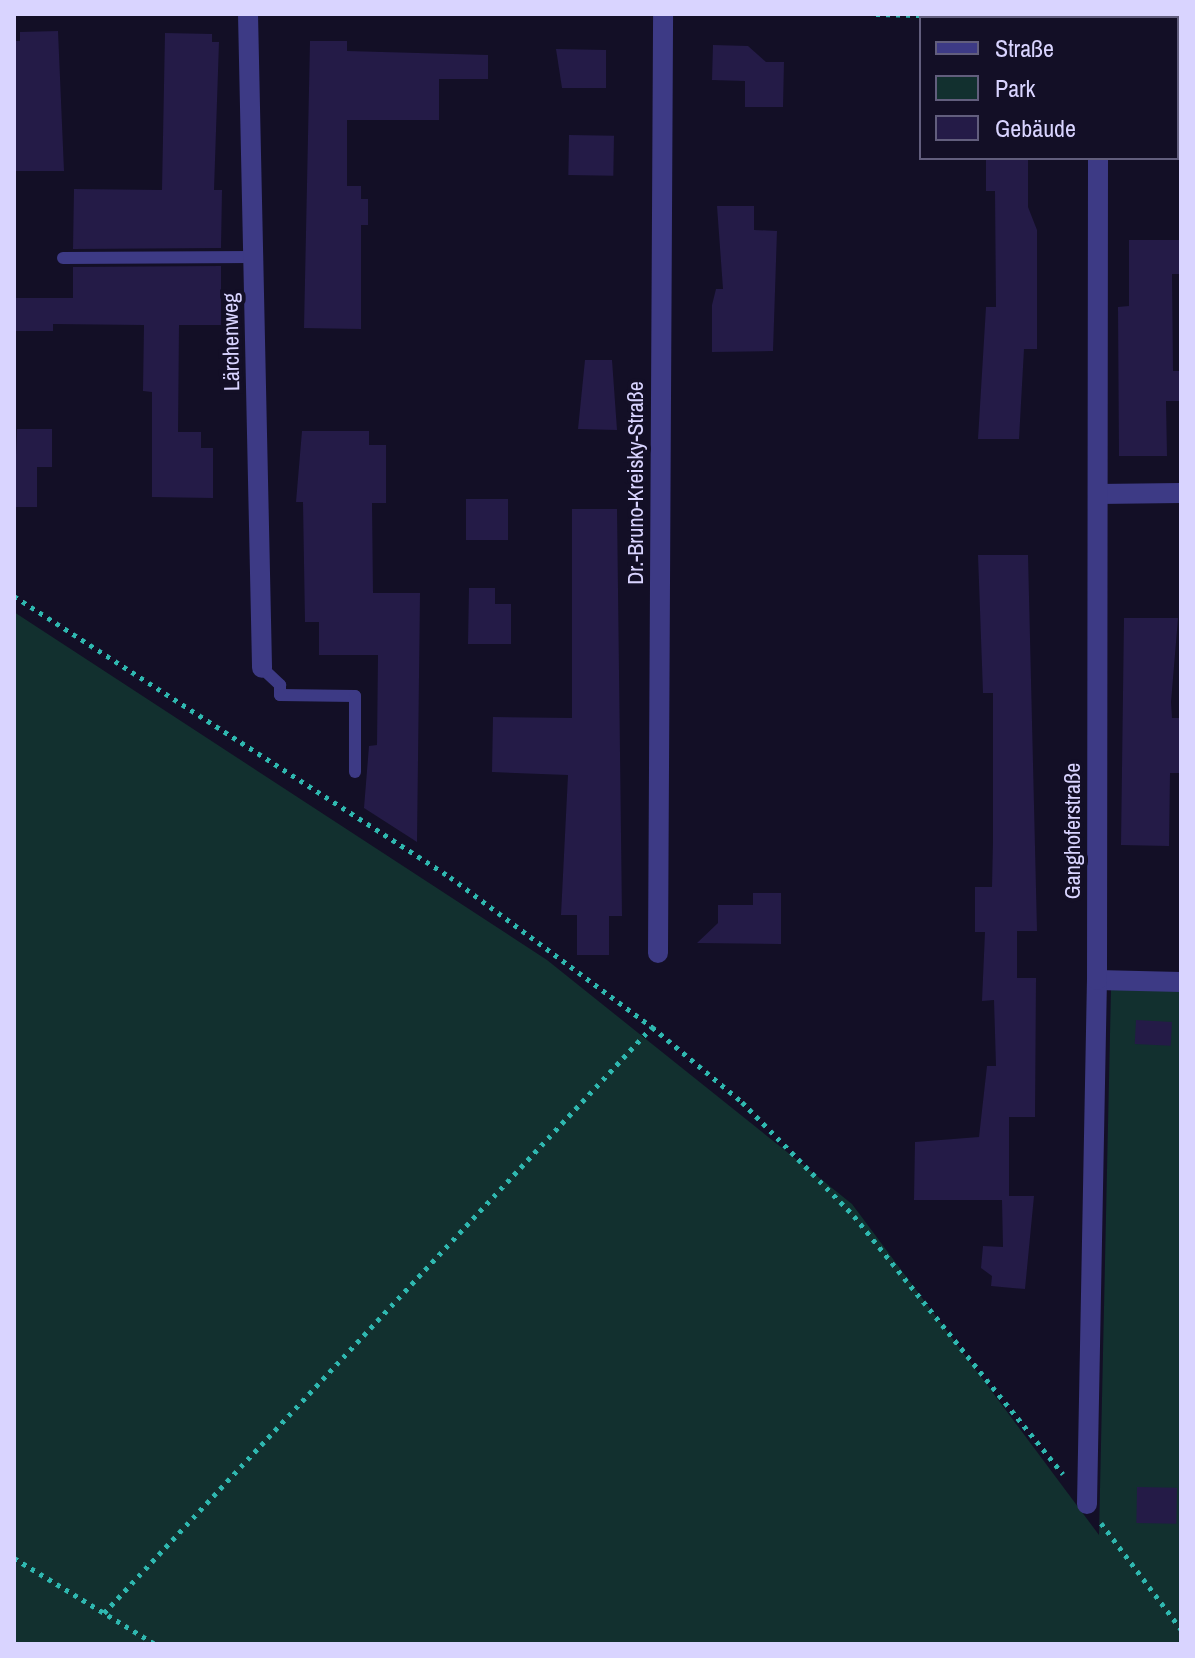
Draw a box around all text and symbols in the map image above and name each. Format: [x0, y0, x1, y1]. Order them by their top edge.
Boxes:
legend [919, 16, 1179, 160]
text: Straße [995, 32, 1054, 64]
text: Park [995, 72, 1035, 104]
text: Gebäude [995, 112, 1076, 144]
street label: Lärchenweg [217, 293, 245, 391]
street label: Dr.-Bruno-Kreisky-Straße [623, 381, 649, 585]
street label: Ganghoferstraße [1060, 763, 1086, 899]

